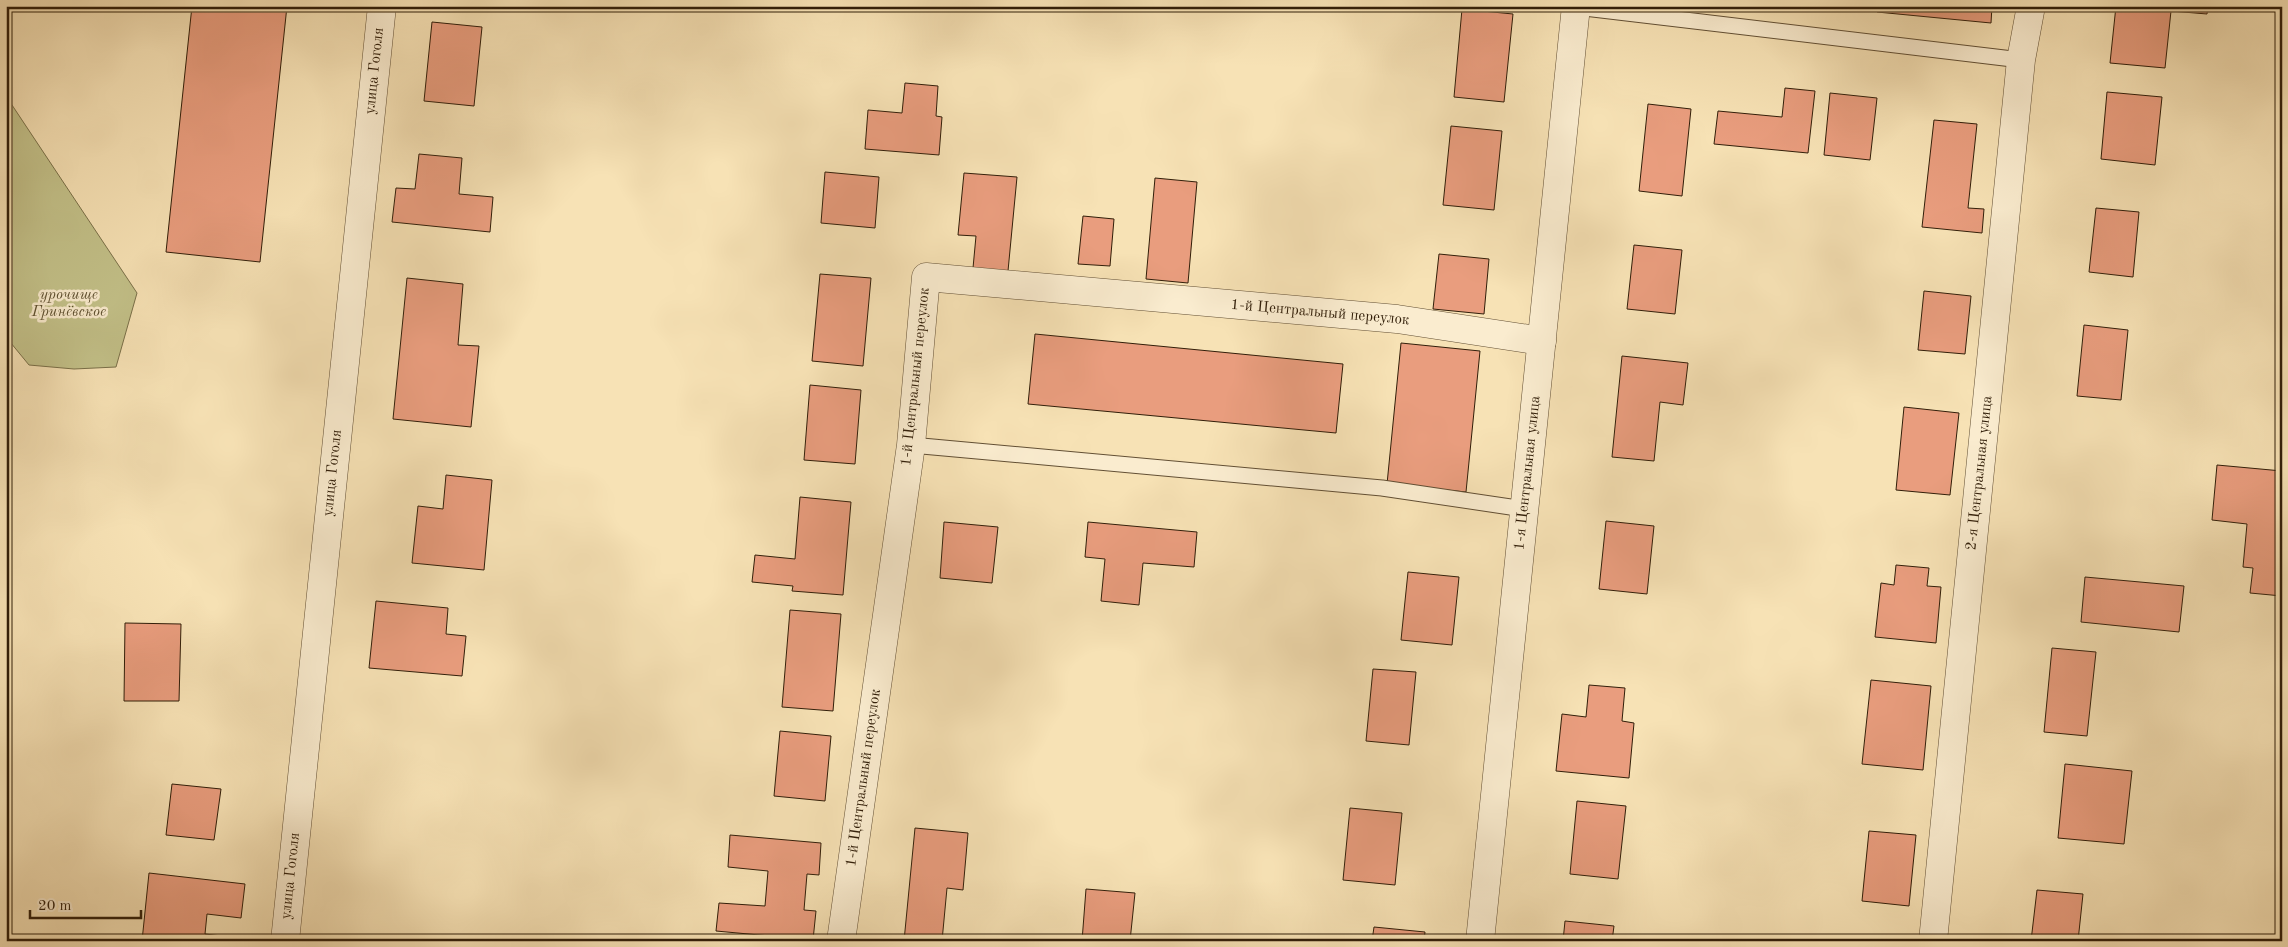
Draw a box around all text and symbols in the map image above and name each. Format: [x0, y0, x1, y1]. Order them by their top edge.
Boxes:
street label: улица Гоголя [363, 27, 387, 115]
street label: 1-й Центральный переулок [899, 286, 933, 467]
park label: урочище Гринёвское [31, 288, 106, 320]
street label: 1-й Центральный переулок [1230, 298, 1411, 328]
street label: 1-я Центральная улица [1512, 394, 1544, 551]
street label: 2-я Центральная улица [1964, 394, 1996, 551]
street label: улица Гоголя [321, 429, 345, 517]
street label: 1-й Центральный переулок [844, 688, 884, 868]
street label: улица Гоголя [279, 832, 303, 920]
scale bar [30, 887, 141, 919]
text: 20 m [38, 899, 72, 914]

